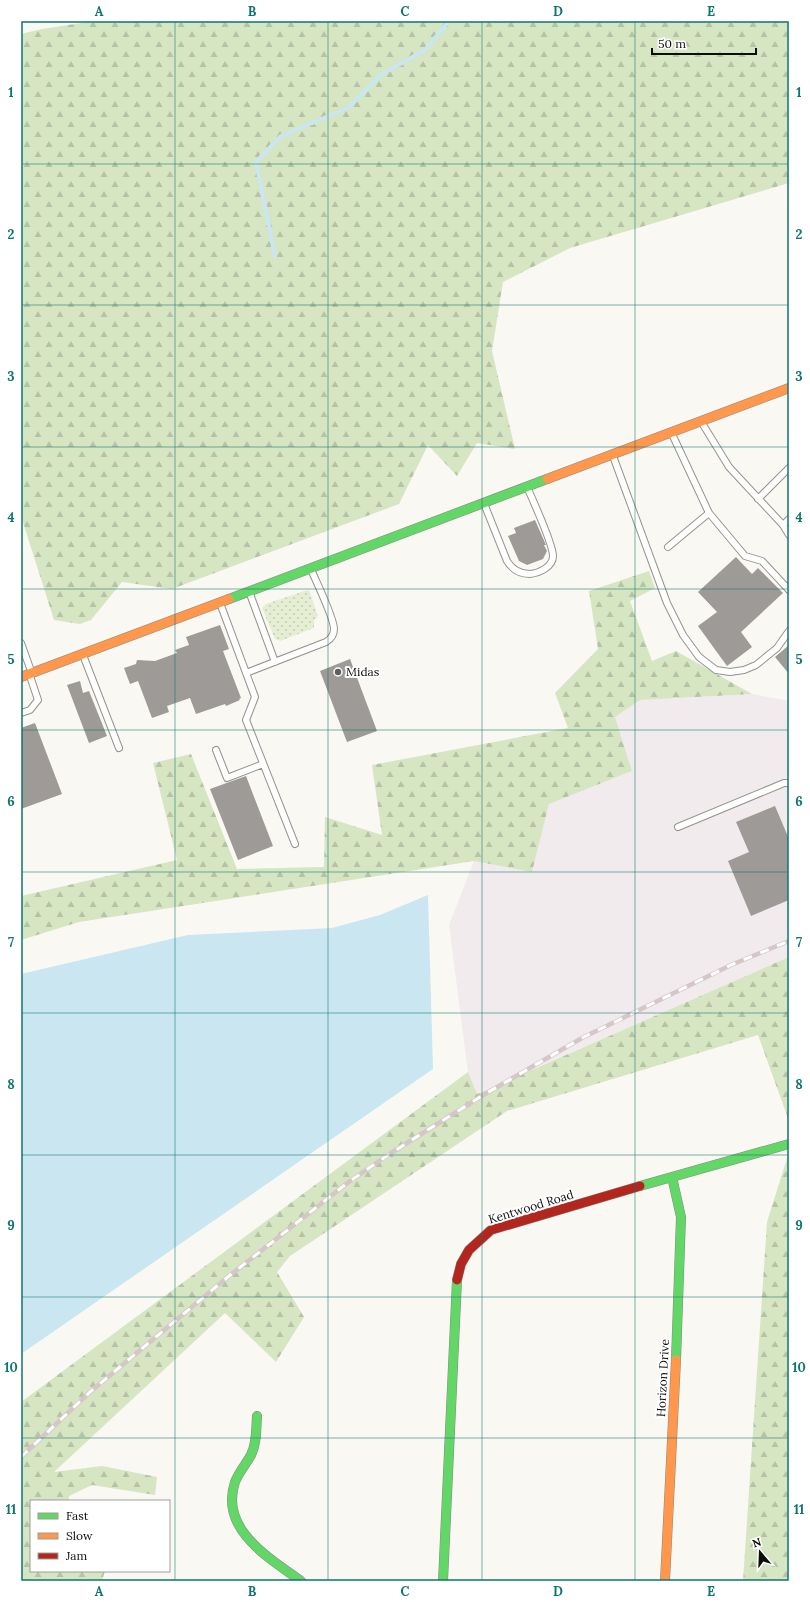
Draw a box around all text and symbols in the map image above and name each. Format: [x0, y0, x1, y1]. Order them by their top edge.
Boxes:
text: A [95, 3, 104, 20]
text: B [248, 3, 257, 20]
text: C [401, 3, 410, 20]
text: D [553, 3, 563, 20]
text: E [707, 3, 715, 20]
scale bar [652, 30, 756, 56]
text: 50 m [658, 36, 686, 51]
text: 1 [8, 84, 14, 101]
text: 1 [796, 84, 802, 101]
text: 2 [8, 226, 15, 243]
text: 2 [796, 226, 803, 243]
text: 3 [7, 368, 15, 385]
text: 3 [795, 368, 803, 385]
text: 4 [7, 509, 15, 526]
text: 4 [795, 509, 803, 526]
text: 5 [7, 651, 15, 668]
text: 5 [795, 651, 803, 668]
place label: Midas [346, 664, 380, 679]
marker: Midas [333, 667, 343, 677]
text: 6 [7, 793, 15, 810]
text: 6 [795, 793, 803, 810]
text: 7 [8, 934, 14, 951]
text: 7 [796, 934, 802, 951]
text: 8 [7, 1076, 15, 1093]
text: 8 [795, 1076, 803, 1093]
street label: Kentwood Road [486, 1186, 575, 1227]
text: 9 [7, 1217, 15, 1234]
text: 9 [795, 1217, 803, 1234]
street label: Horizon Drive [653, 1338, 672, 1417]
text: 10 [4, 1359, 18, 1376]
text: 10 [792, 1359, 806, 1376]
legend [30, 1500, 170, 1572]
text: 11 [6, 1501, 16, 1518]
text: 11 [794, 1501, 804, 1518]
text: Fast [66, 1508, 89, 1523]
text: Slow [66, 1528, 93, 1543]
north arrow [740, 1532, 780, 1572]
text: N [750, 1534, 764, 1551]
text: Jam [65, 1548, 87, 1563]
text: A [95, 1583, 104, 1600]
text: B [248, 1583, 257, 1600]
text: C [401, 1583, 410, 1600]
text: D [553, 1583, 563, 1600]
text: E [707, 1583, 715, 1600]

